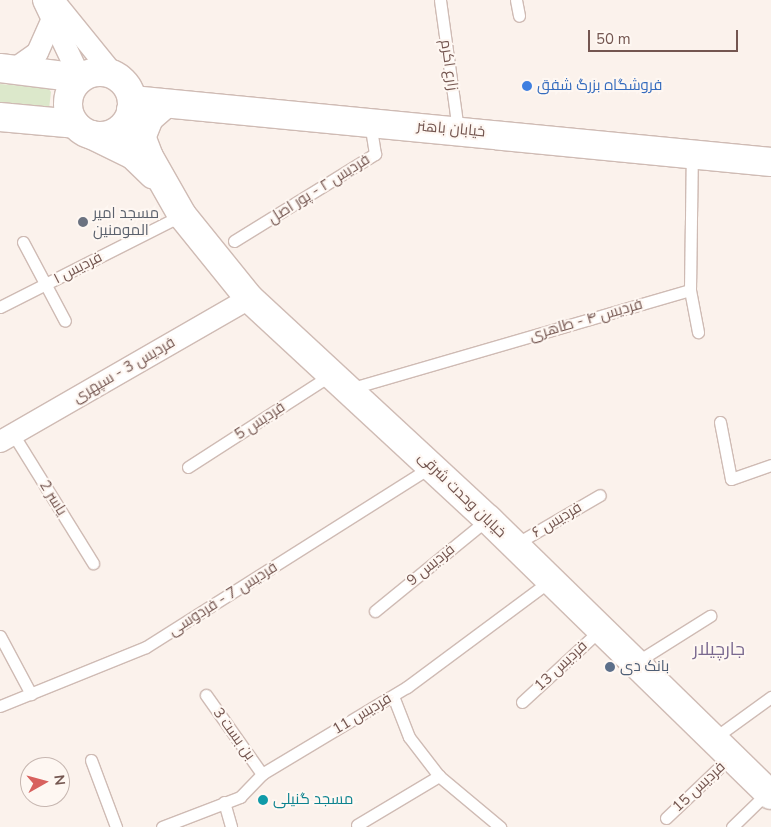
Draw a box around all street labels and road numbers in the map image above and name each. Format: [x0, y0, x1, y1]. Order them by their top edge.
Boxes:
street label: زارع اکرم [437, 38, 461, 92]
street label: خیابان باهنر [416, 117, 486, 141]
street label: فردیس ۲ - پور اصل [265, 150, 373, 228]
street label: فردیس ۱ [51, 248, 105, 288]
street label: فردیس ۴ - طاهری [527, 295, 645, 345]
street label: فردیس 3 - سپهری [70, 333, 178, 407]
street label: فردیس 5 [231, 398, 289, 444]
street label: خیابان وحدت شرقی [414, 448, 510, 542]
street label: یاسر 2 [35, 477, 71, 519]
street label: فردیس ۶ [529, 498, 585, 542]
street label: فردیس 9 [403, 540, 459, 590]
street label: فردیس 7 - فردوسی [165, 558, 281, 640]
street label: فردیس 13 [531, 637, 591, 695]
street label: فردیس 11 [329, 689, 395, 739]
street label: بن بست 3 [209, 704, 259, 764]
street label: فردیس 15 [669, 758, 729, 816]

